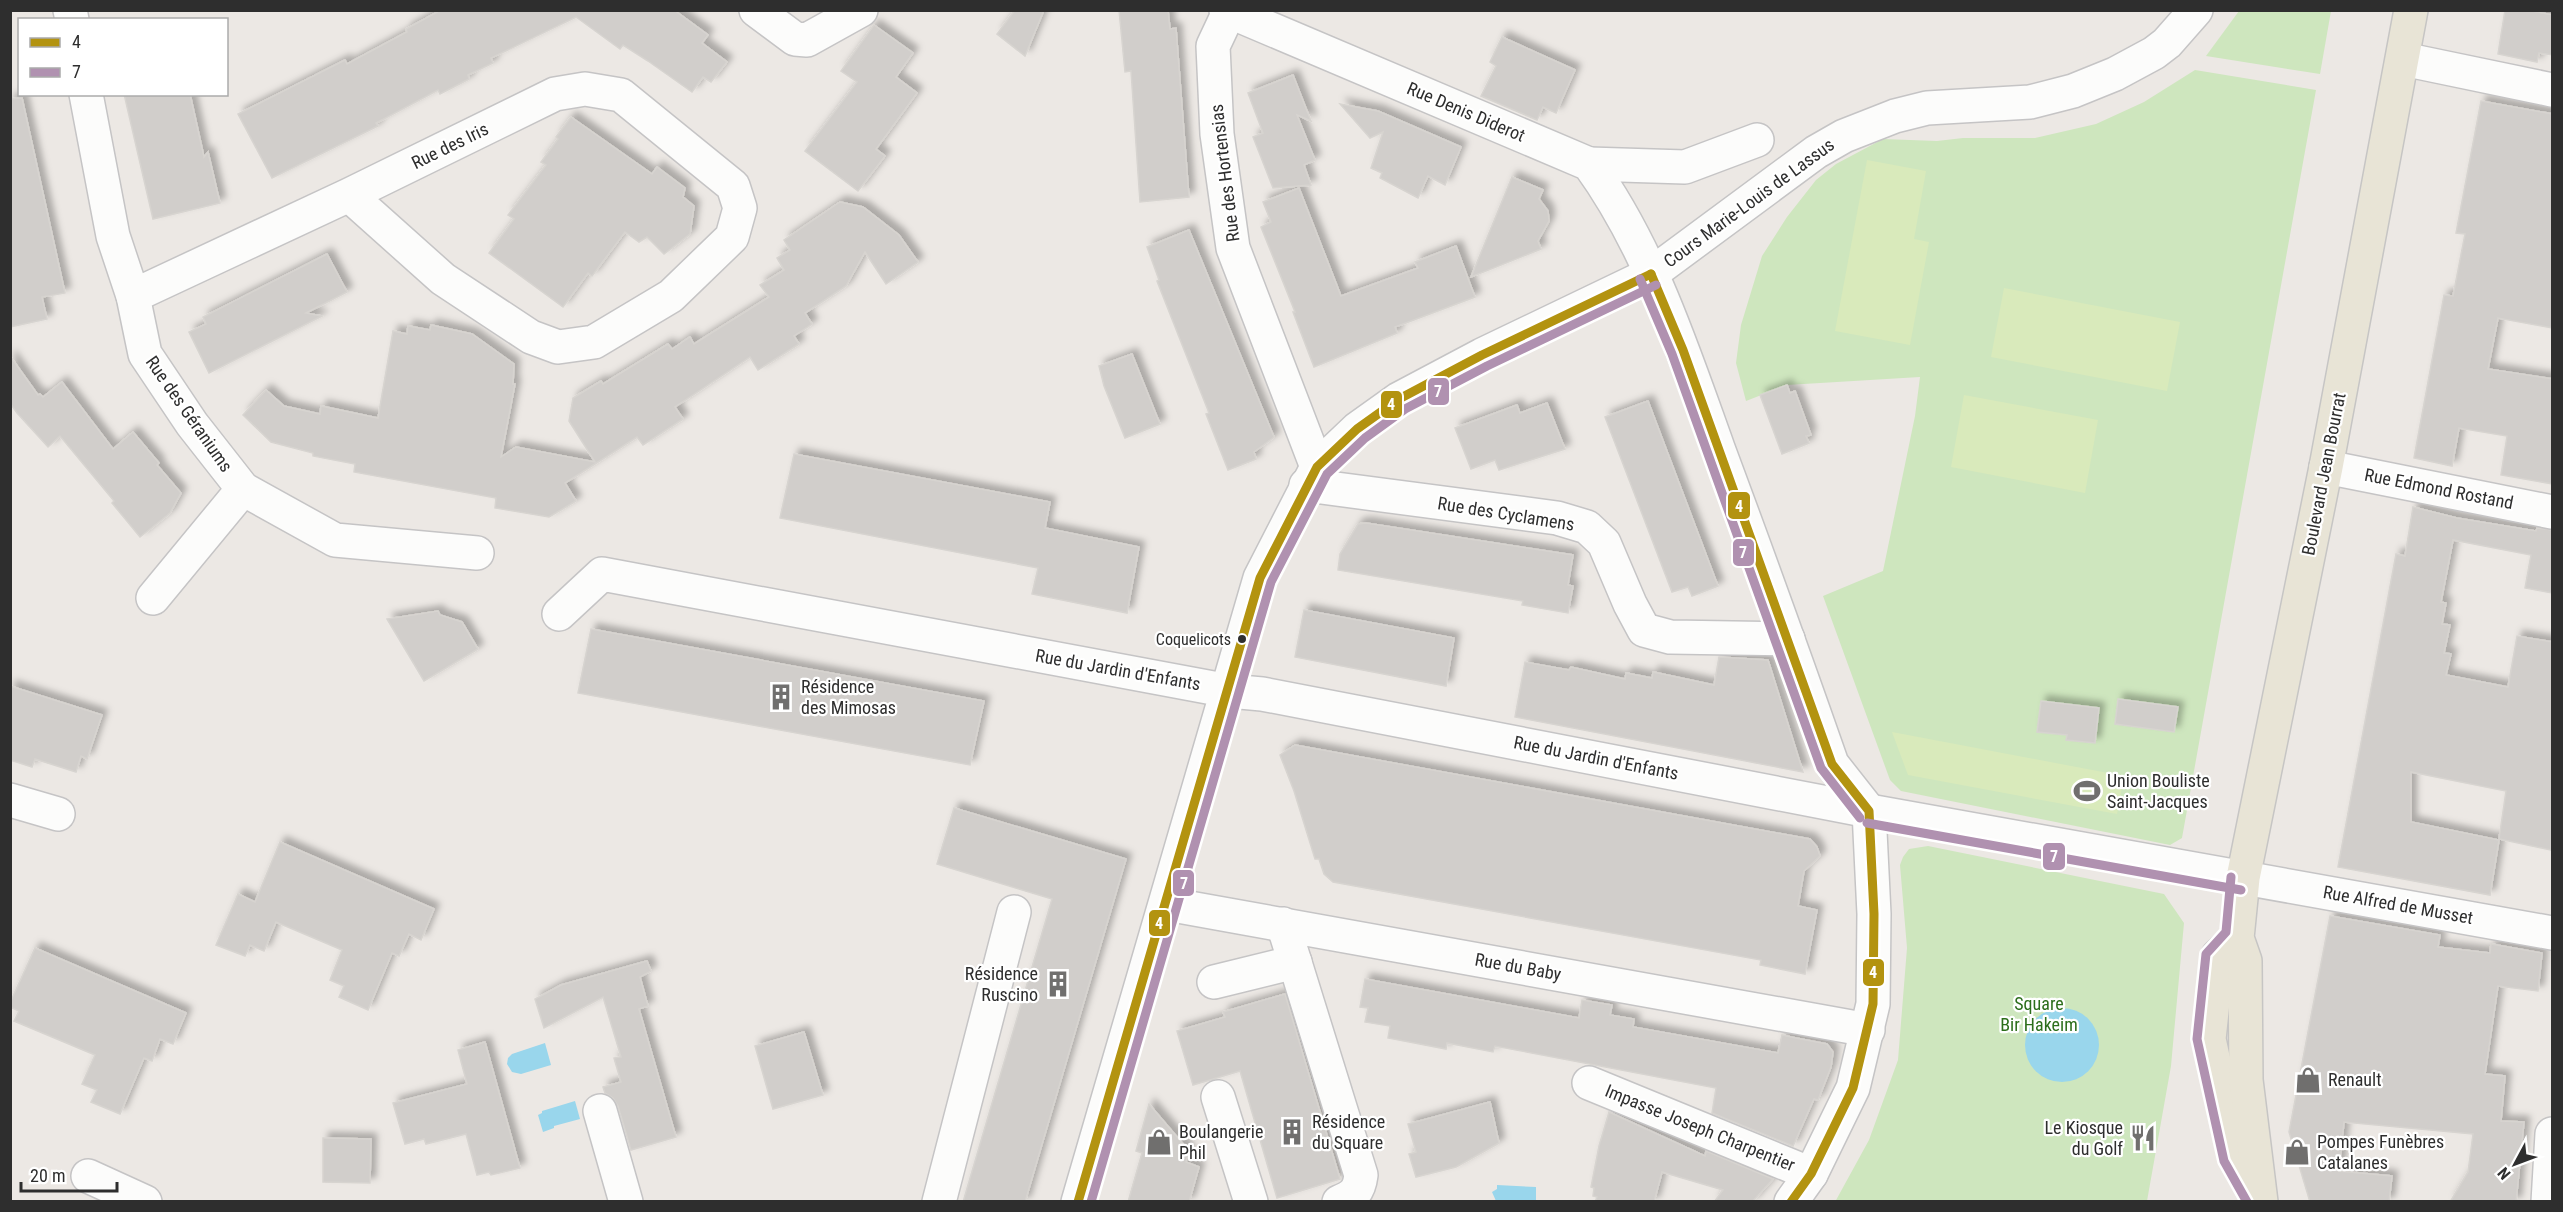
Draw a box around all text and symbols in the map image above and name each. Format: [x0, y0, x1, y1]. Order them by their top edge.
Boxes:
legend [18, 18, 228, 96]
text: 4 [72, 31, 81, 52]
text: 7 [72, 61, 81, 82]
street label: Rue Denis Diderot [1404, 77, 1528, 146]
street label: Rue des Hortensias [1206, 103, 1243, 243]
street label: Rue des Iris [408, 118, 492, 173]
street label: Cours Marie-Louis de Lassus [1659, 134, 1838, 271]
street label: Rue des Géraniums [142, 352, 237, 476]
line badge: 7 [1427, 377, 1450, 406]
text: 7 [1434, 382, 1442, 401]
line badge: 4 [1380, 390, 1403, 419]
street label: Boulevard Jean Bourrat [2297, 391, 2350, 557]
text: 4 [1387, 395, 1395, 414]
street label: Rue Edmond Rostand [2363, 464, 2515, 513]
line badge: 4 [1727, 491, 1751, 520]
street label: Rue des Cyclamens [1436, 492, 1576, 535]
text: 4 [1735, 497, 1743, 516]
line badge: 7 [1732, 538, 1755, 567]
text: 7 [1739, 543, 1747, 562]
place label: Coquelicots [1156, 630, 1231, 649]
marker: Coquelicots [1236, 633, 1248, 645]
street label: Rue du Jardin d'Enfants [1034, 645, 1202, 694]
place label: Résidence des Mimosas [801, 676, 896, 718]
building icon: Résidence des Mimosas [766, 682, 796, 712]
street label: Rue du Jardin d'Enfants [1512, 731, 1680, 784]
place label: Union Bouliste Saint-Jacques [2107, 770, 2210, 812]
sports icon: Union Bouliste Saint-Jacques [2072, 776, 2102, 806]
line badge: 7 [2042, 842, 2066, 871]
text: 7 [2050, 847, 2058, 866]
line badge: 7 [1172, 869, 1195, 897]
text: 7 [1180, 874, 1188, 893]
street label: Rue Alfred de Musset [2322, 881, 2475, 928]
line badge: 4 [1148, 909, 1171, 937]
text: 4 [1155, 914, 1163, 933]
street label: Rue du Baby [1473, 949, 1563, 985]
line badge: 4 [1862, 958, 1885, 987]
place label: Résidence Ruscino [965, 963, 1038, 1005]
text: 4 [1869, 963, 1877, 982]
building icon: Résidence Ruscino [1043, 969, 1073, 999]
park label: Square Bir Hakeim [2000, 993, 2078, 1035]
shop icon: Renault [2293, 1065, 2323, 1095]
place label: Renault [2328, 1069, 2382, 1090]
street label: Impasse Joseph Charpentier [1602, 1080, 1799, 1175]
place label: Résidence du Square [1312, 1111, 1385, 1153]
building icon: Résidence du Square [1277, 1117, 1307, 1147]
place label: Le Kiosque du Golf [2045, 1117, 2123, 1159]
place label: Boulangerie Phil [1179, 1121, 1263, 1163]
restaurant icon: Le Kiosque du Golf [2128, 1123, 2158, 1153]
shop icon: Boulangerie Phil [1144, 1127, 1174, 1157]
place label: Pompes Funèbres Catalanes [2317, 1131, 2444, 1173]
north arrow [2485, 1134, 2545, 1194]
shop icon: Pompes Funèbres Catalanes [2282, 1137, 2312, 1167]
scale bar [21, 1155, 117, 1193]
text: N [2494, 1164, 2514, 1183]
text: 20 m [30, 1165, 65, 1186]

